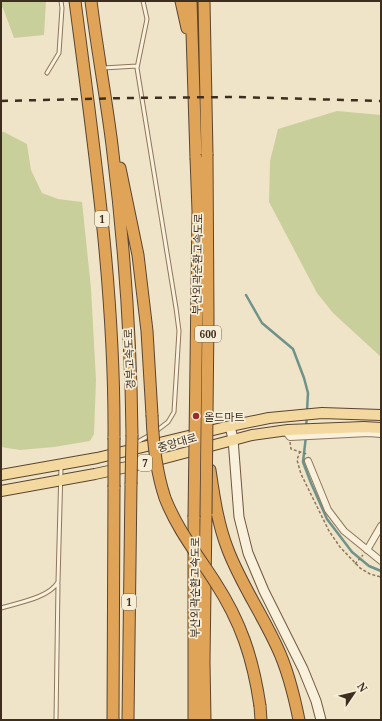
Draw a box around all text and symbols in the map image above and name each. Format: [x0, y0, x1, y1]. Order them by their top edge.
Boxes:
road number: 1 [95, 211, 109, 227]
street label: 부산외곽순환고속도로 [189, 213, 205, 315]
road number: 600 [195, 326, 221, 342]
street label: 경부고속도로 [120, 328, 138, 390]
place label: 올드마트 [204, 409, 244, 424]
marker: 올드마트 [191, 411, 201, 421]
street label: 중앙대로 [155, 429, 199, 455]
road number: 7 [138, 455, 152, 471]
street label: 부산외곽순환고속도로 [187, 537, 202, 639]
road number: 1 [122, 594, 136, 610]
north arrow [334, 673, 374, 713]
text: N [354, 679, 371, 695]

